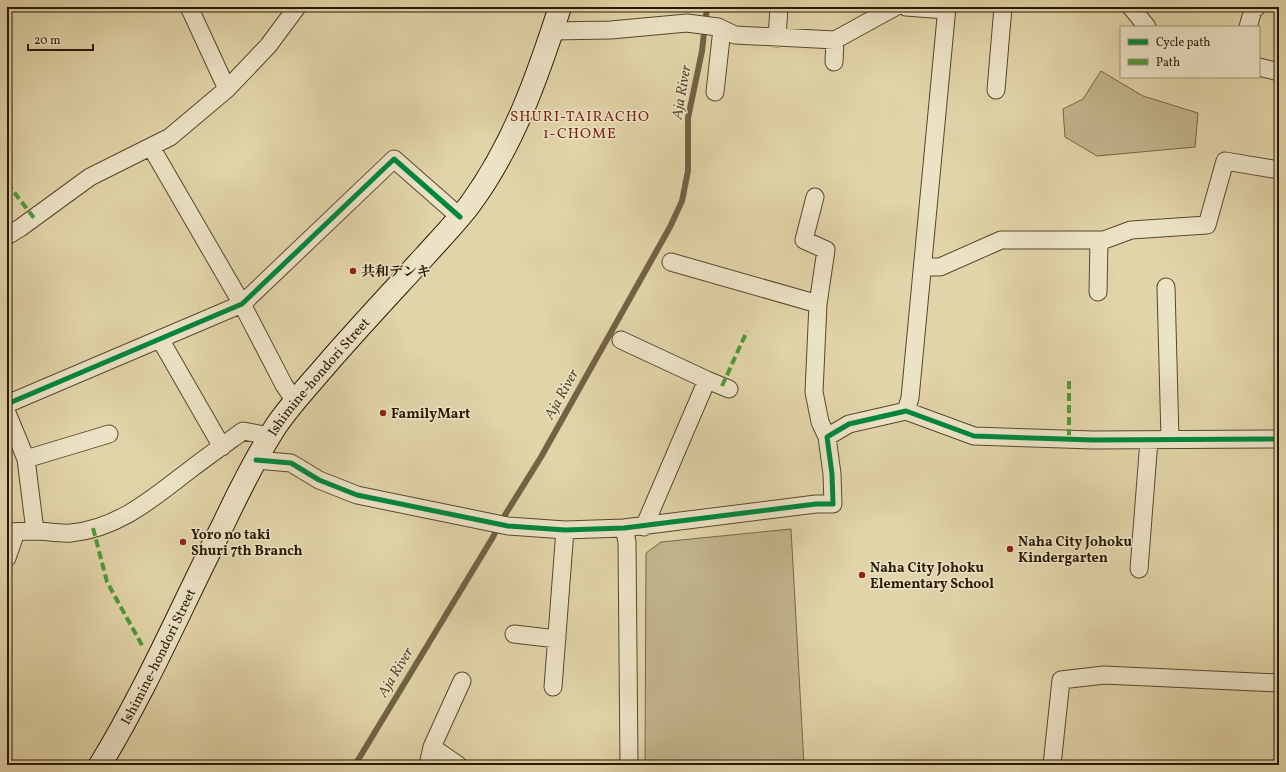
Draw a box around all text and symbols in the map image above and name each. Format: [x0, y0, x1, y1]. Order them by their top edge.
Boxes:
scale bar [28, 26, 93, 52]
legend [1120, 26, 1260, 78]
text: 20 m [34, 33, 61, 49]
text: Cycle path [1156, 35, 1211, 51]
text: Path [1156, 55, 1180, 71]
water label: Aja River [667, 63, 698, 122]
district label: SHURI-TAIRACHO 1-CHOME [510, 107, 650, 145]
place label: 共和デンキ [361, 263, 431, 282]
marker: 共和デンキ [348, 266, 358, 276]
street label: Ishimine-hondori Street [264, 314, 375, 440]
water label: Aja River [539, 365, 585, 425]
place label: FamilyMart [391, 405, 470, 424]
marker: FamilyMart [378, 408, 388, 418]
place label: Yoro no taki Shuri 7th Branch [191, 526, 303, 561]
place label: Naha City Johoku Kindergarten [1018, 533, 1132, 568]
marker: Yoro no taki Shuri 7th Branch [178, 537, 188, 547]
marker: Naha City Johoku Kindergarten [1005, 544, 1015, 554]
place label: Naha City Johoku Elementary School [870, 559, 994, 594]
marker: Naha City Johoku Elementary School [857, 570, 867, 580]
street label: Ishimine-hondori Street [117, 586, 201, 729]
water label: Aja River [373, 644, 420, 702]

